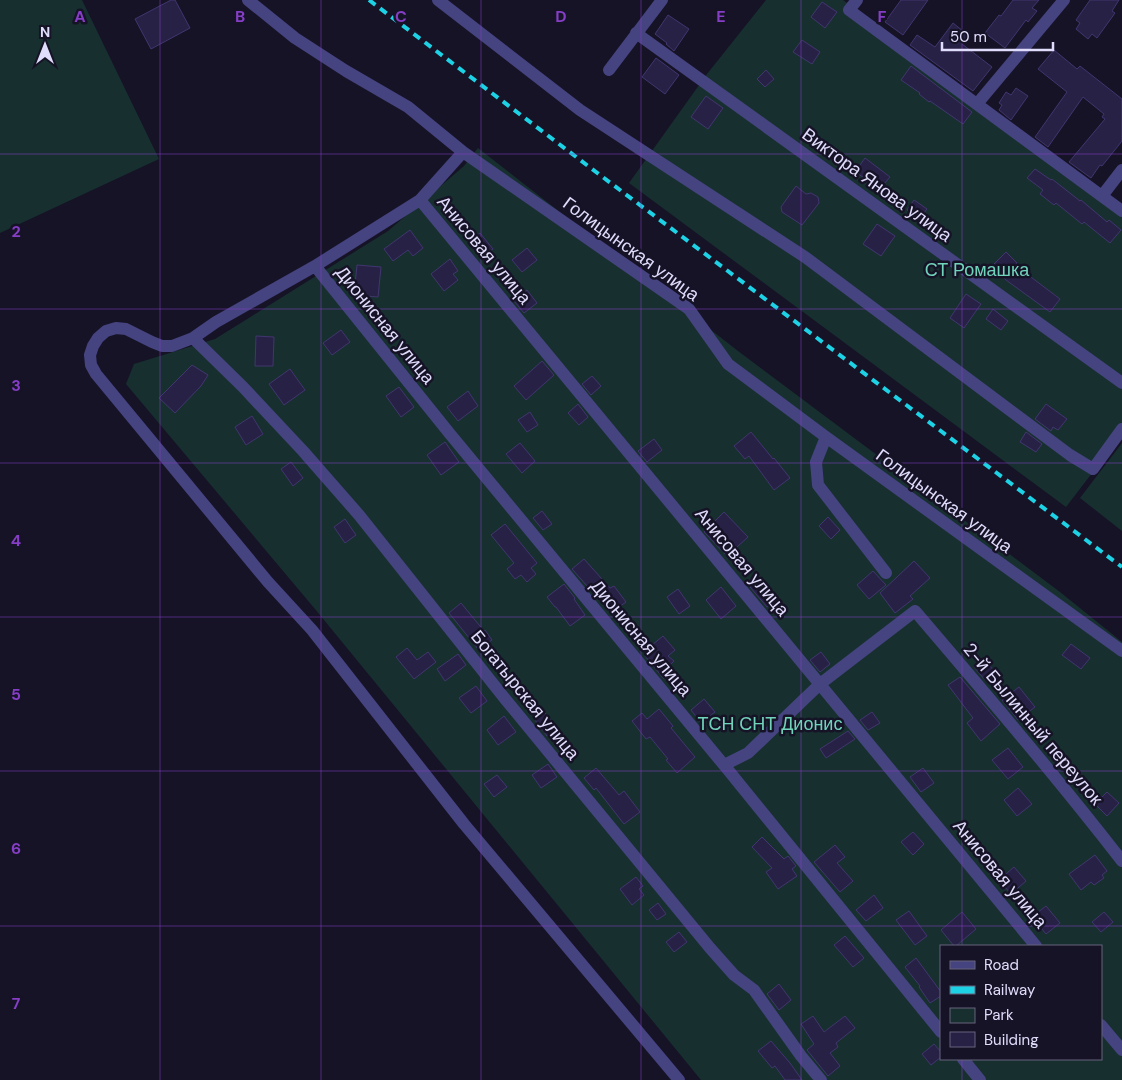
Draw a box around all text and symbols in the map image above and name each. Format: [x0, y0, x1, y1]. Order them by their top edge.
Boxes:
text: A [74, 6, 86, 27]
text: B [235, 6, 245, 27]
text: C [395, 6, 407, 27]
text: D [555, 6, 567, 27]
text: E [716, 6, 726, 27]
text: F [878, 6, 887, 27]
north arrow [20, 20, 70, 70]
scale bar [942, 20, 1053, 52]
text: N [40, 23, 50, 41]
text: 50 m [950, 27, 987, 47]
street label: Виктора Янова улица [797, 123, 957, 248]
street label: Анисовая улица [432, 191, 537, 310]
street label: Голицынская улица [558, 191, 705, 307]
text: 2 [11, 221, 21, 242]
park label: СТ Ромашка [925, 258, 1030, 282]
street label: Дионисная улица [330, 261, 441, 390]
text: 3 [11, 375, 21, 396]
street label: Голицынская улица [871, 443, 1018, 559]
street label: Анисовая улица [690, 503, 795, 622]
text: 4 [11, 530, 21, 551]
street label: Дионисная улица [585, 575, 697, 702]
street label: Богатырская улица [465, 625, 585, 766]
street label: 2-й Былинный переулок [958, 638, 1108, 810]
text: 5 [11, 684, 21, 705]
park label: ТСН СНТ Дионис [698, 712, 842, 736]
street label: Анисовая улица [948, 815, 1053, 934]
text: 6 [11, 838, 21, 859]
legend [940, 945, 1102, 1060]
text: Road [984, 955, 1019, 975]
text: Railway [984, 980, 1036, 1000]
text: 7 [12, 993, 21, 1014]
text: Park [984, 1005, 1014, 1025]
text: Building [984, 1030, 1039, 1050]

